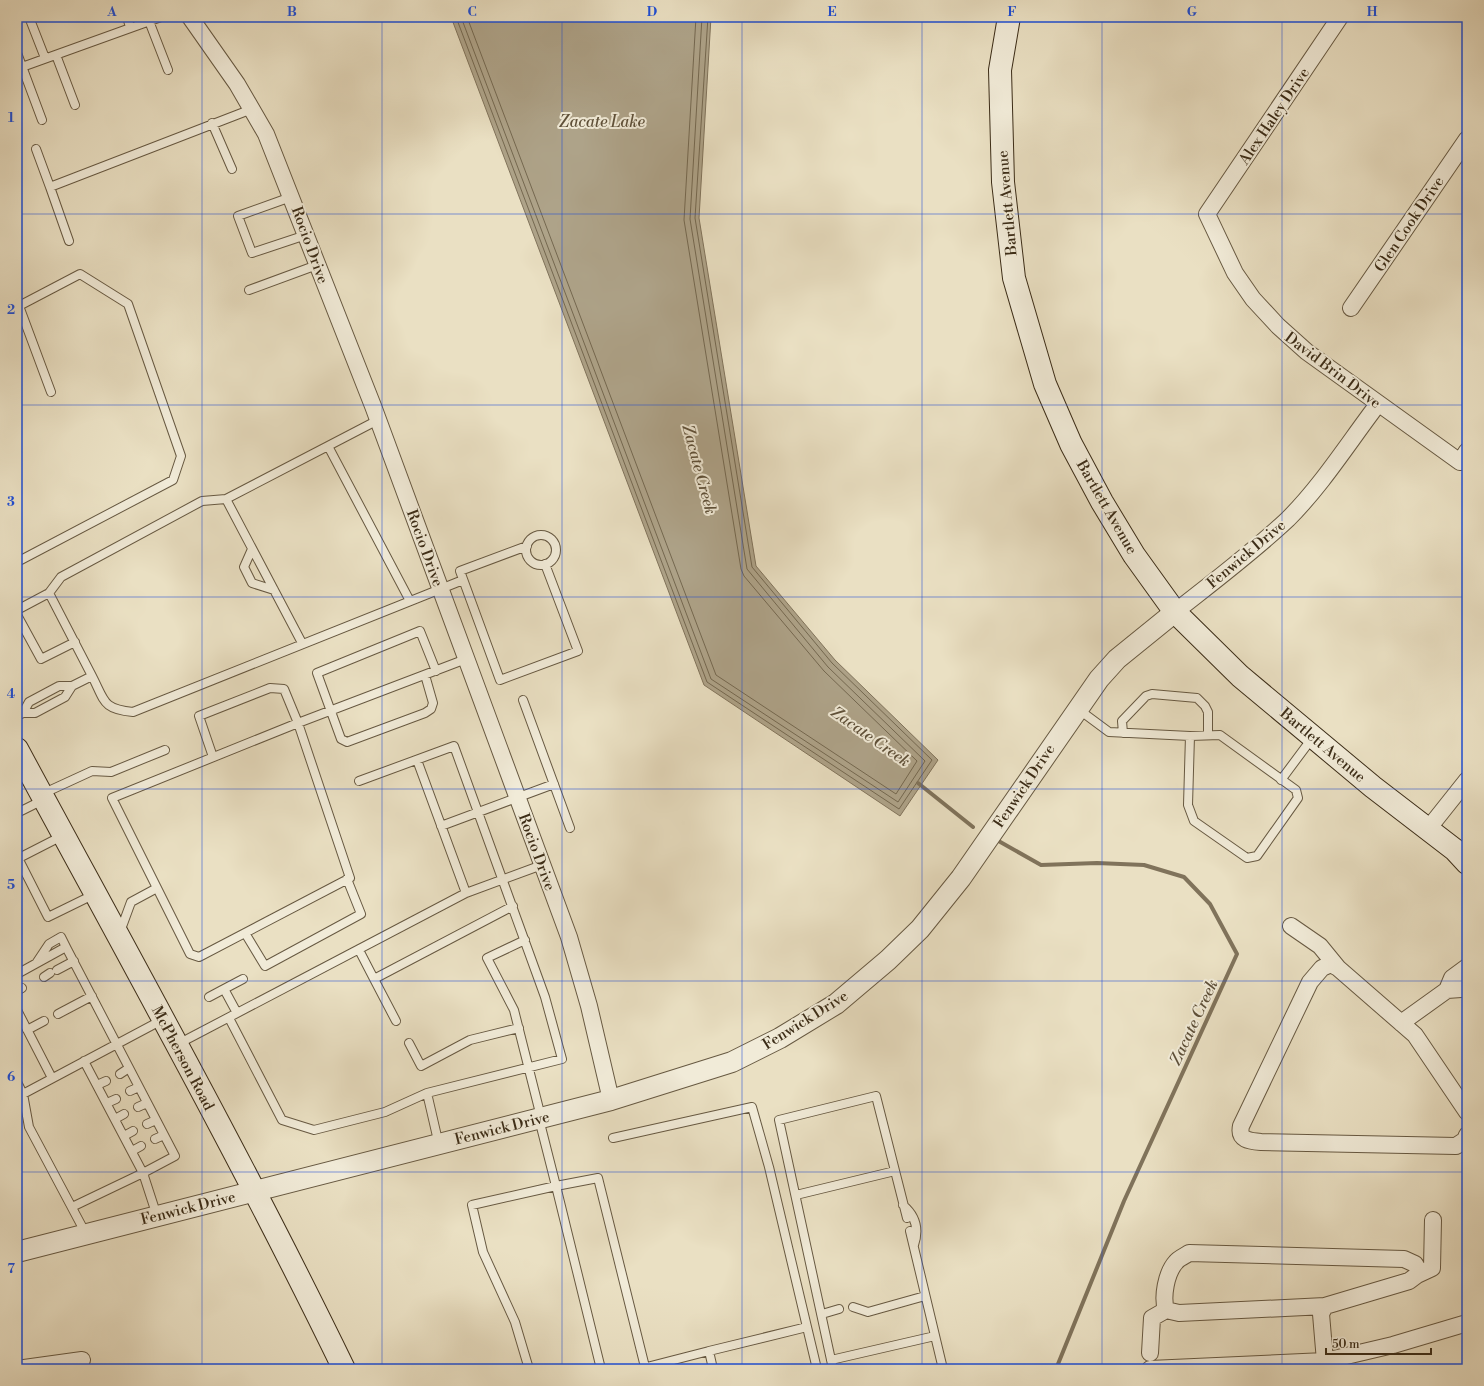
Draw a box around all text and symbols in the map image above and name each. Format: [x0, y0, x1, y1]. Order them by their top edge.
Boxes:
text: A [106, 4, 117, 20]
text: B [287, 4, 297, 20]
text: C [467, 4, 477, 20]
text: D [647, 4, 657, 20]
text: E [827, 4, 837, 20]
text: F [1007, 4, 1017, 20]
text: G [1187, 4, 1198, 20]
text: H [1367, 4, 1378, 20]
street label: Alex Haley Drive [1234, 64, 1314, 169]
text: 1 [8, 110, 15, 126]
water label: Zacate Lake [559, 112, 645, 132]
street label: Bartlett Avenue [993, 149, 1022, 257]
street label: Glen Cook Drive [1370, 173, 1448, 276]
street label: Rocio Drive [287, 204, 332, 286]
text: 2 [7, 302, 15, 318]
street label: David Brin Drive [1281, 328, 1385, 413]
water label: Zacate Creek [677, 422, 721, 516]
street label: Bartlett Avenue [1071, 456, 1141, 558]
text: 3 [7, 494, 15, 510]
street label: Rocio Drive [402, 507, 447, 589]
street label: Fenwick Drive [1203, 516, 1290, 593]
text: 4 [7, 686, 16, 702]
water label: Zacate Creek [827, 702, 914, 772]
street label: Bartlett Avenue [1275, 703, 1369, 787]
street label: Fenwick Drive [989, 741, 1059, 832]
street label: Rocio Drive [514, 811, 559, 893]
text: 5 [7, 877, 15, 893]
water label: Zacate Creek [1165, 976, 1222, 1069]
street label: Fenwick Drive [759, 987, 852, 1054]
street label: McPherson Road [147, 1003, 218, 1114]
text: 6 [7, 1069, 15, 1085]
street label: Fenwick Drive [453, 1107, 552, 1149]
street label: Fenwick Drive [139, 1187, 238, 1229]
text: 7 [7, 1261, 15, 1277]
scale bar [1326, 1330, 1431, 1356]
text: 50 m [1332, 1337, 1360, 1352]

